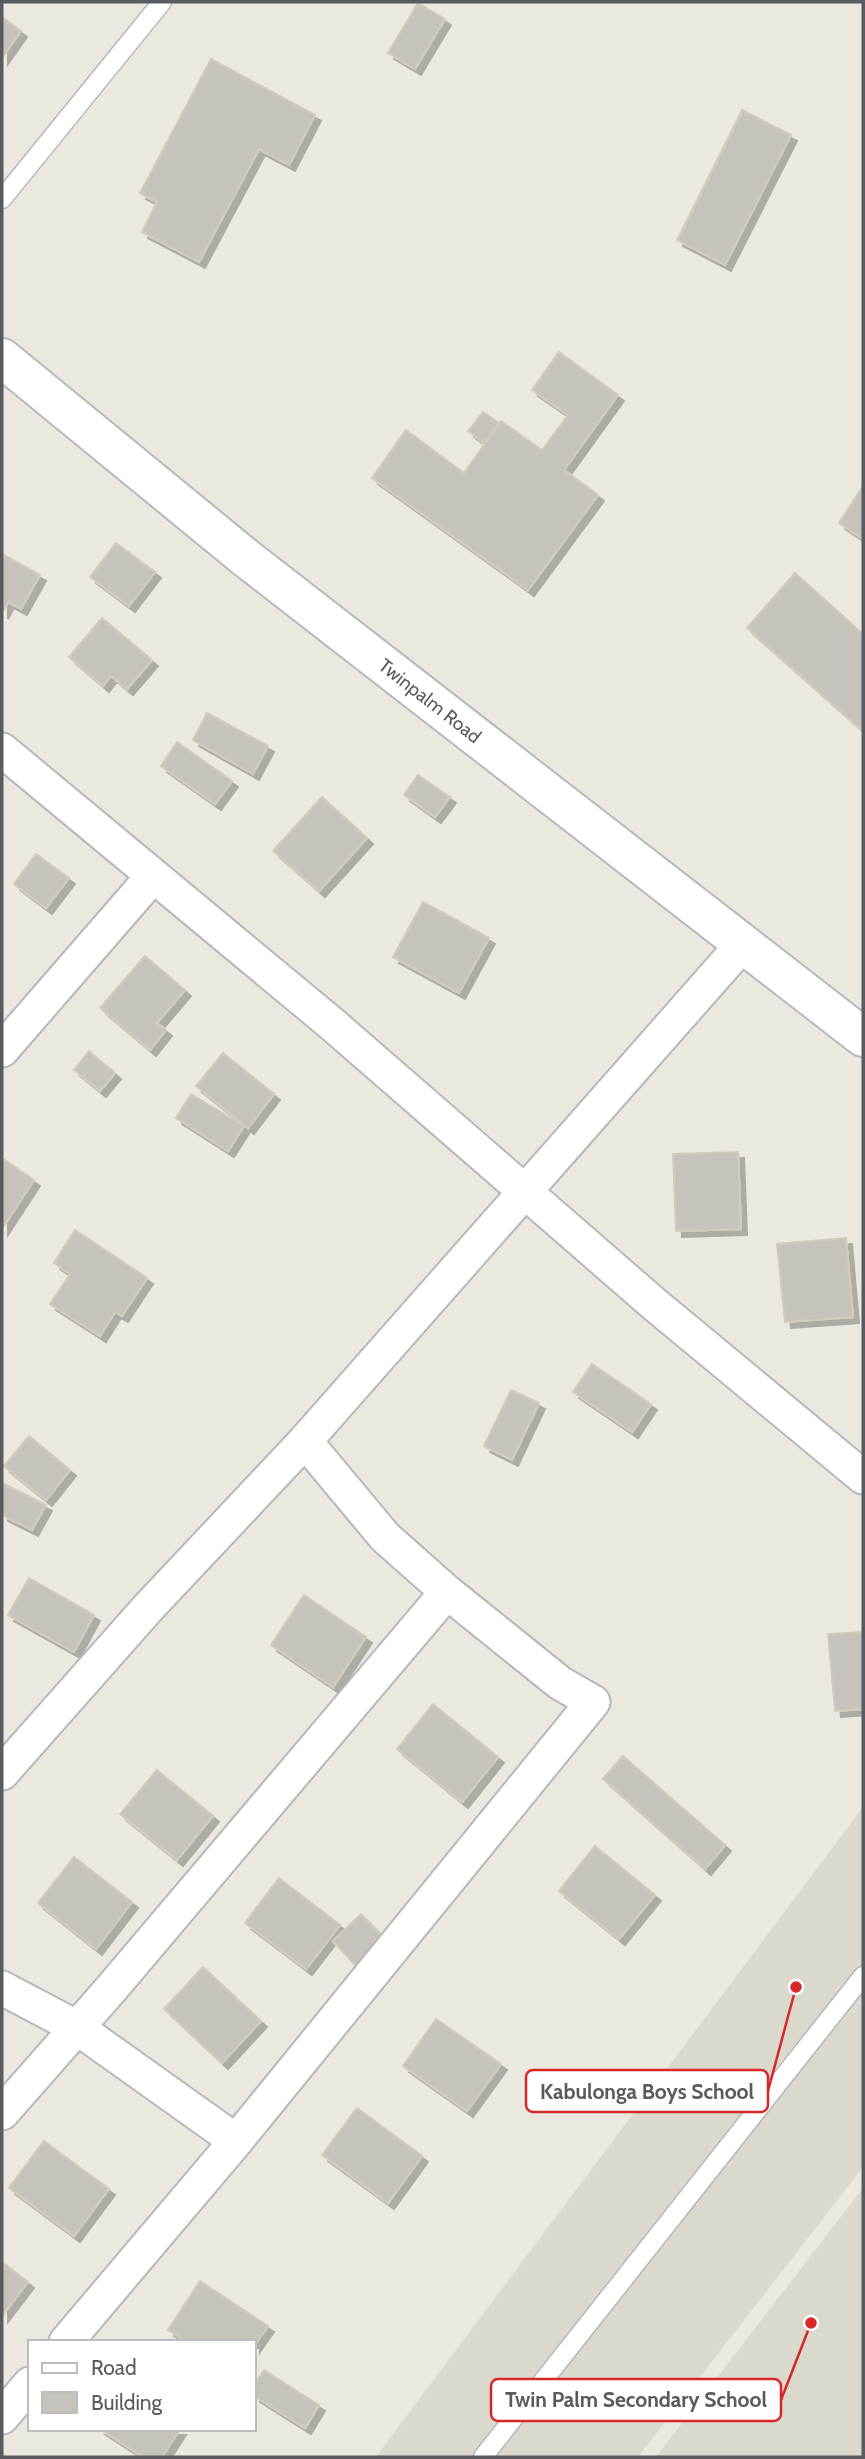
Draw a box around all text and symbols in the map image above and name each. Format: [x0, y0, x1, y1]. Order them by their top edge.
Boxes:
street label: Twinpalm Road [374, 654, 486, 748]
callout: Kabulonga Boys School [526, 2070, 768, 2112]
text: Kabulonga Boys School [540, 2079, 755, 2104]
legend [28, 2340, 256, 2431]
text: Road [91, 2355, 137, 2380]
callout: Twin Palm Secondary School [491, 2379, 781, 2421]
text: Twin Palm Secondary School [505, 2387, 767, 2412]
text: Building [91, 2390, 163, 2415]

